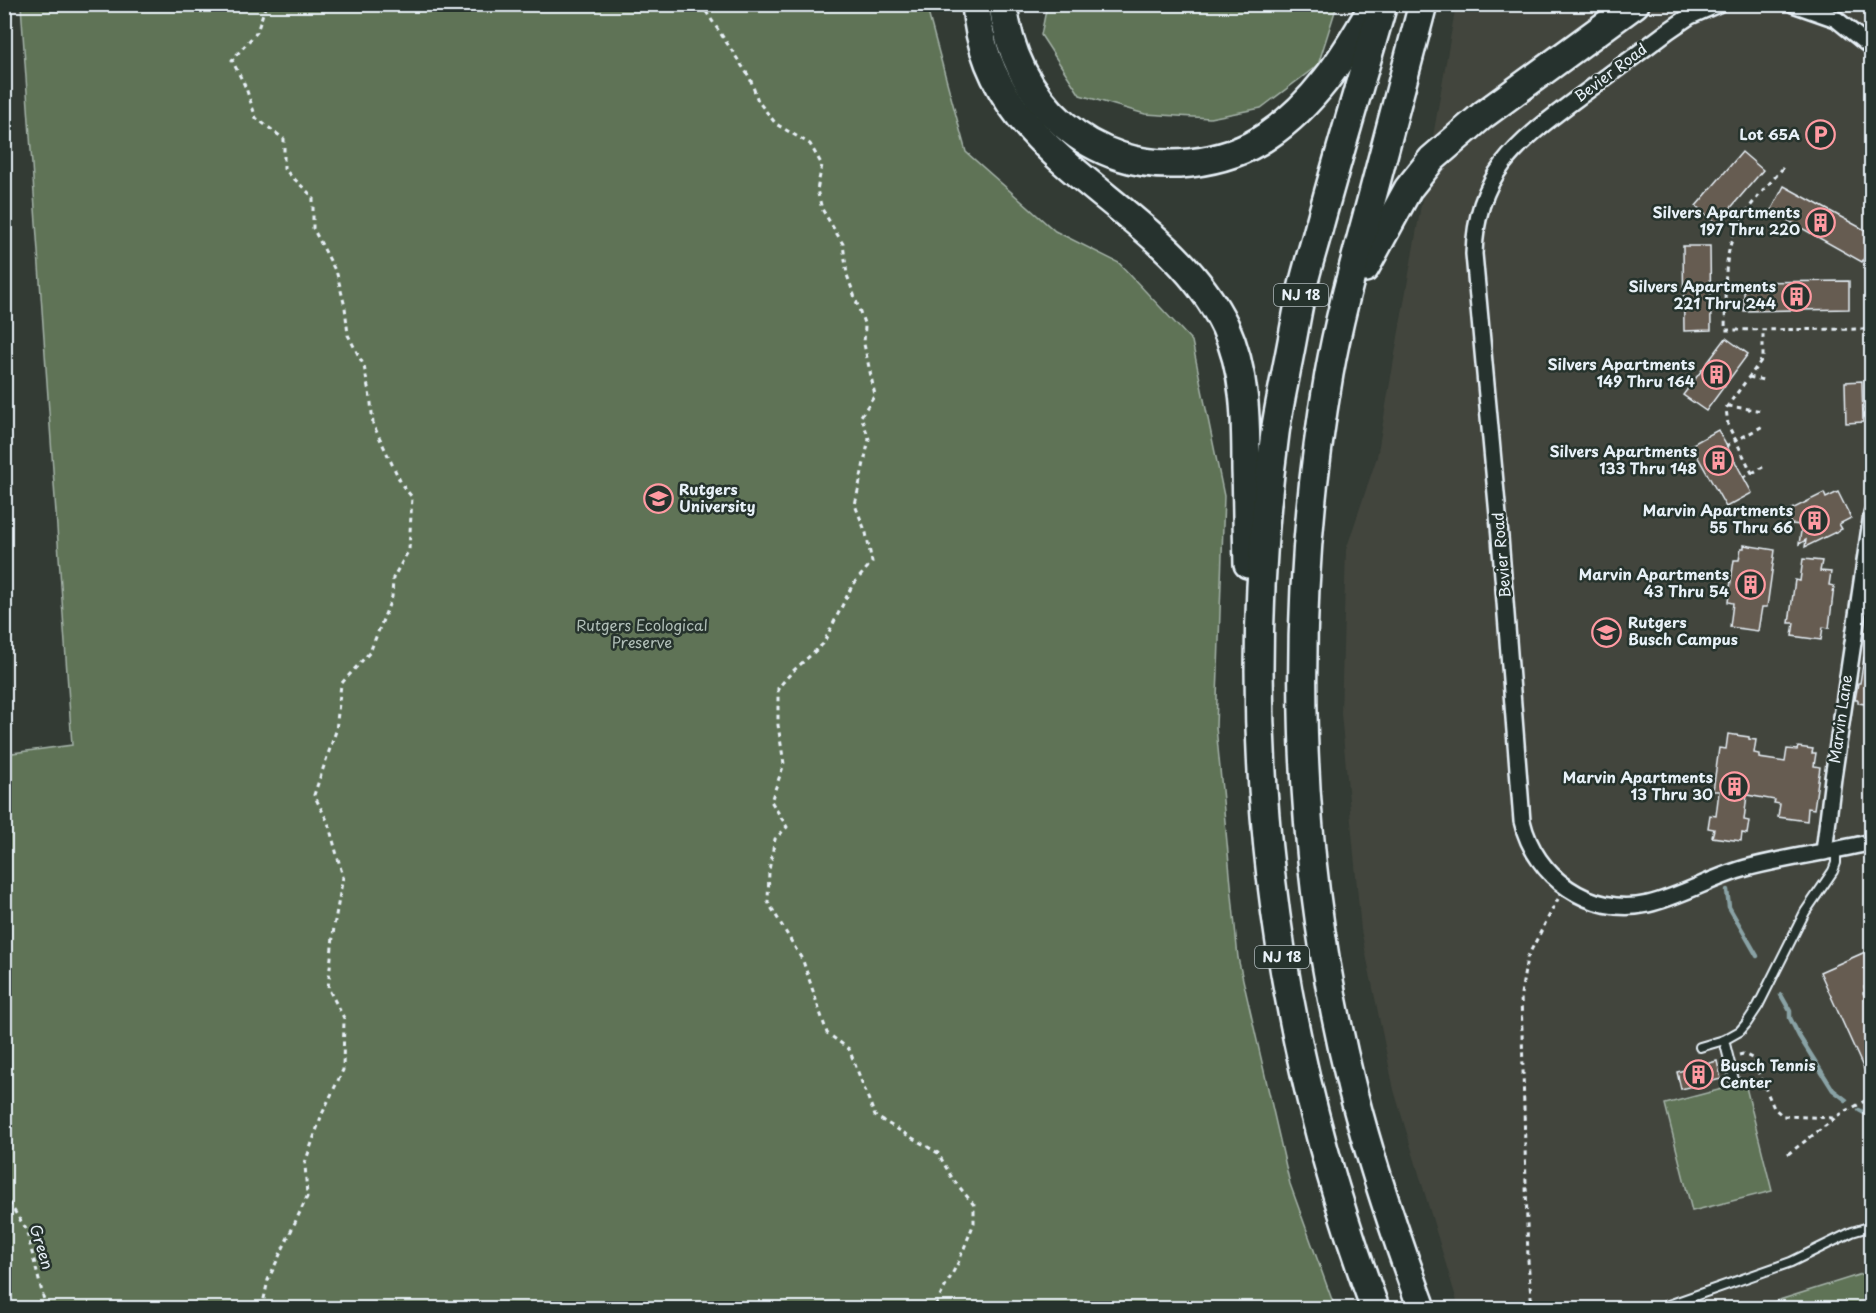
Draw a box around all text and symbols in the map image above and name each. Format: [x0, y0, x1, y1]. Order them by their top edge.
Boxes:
street label: Bevier Road [1569, 37, 1651, 107]
parking icon: Lot 65A [1805, 119, 1837, 151]
place label: Lot 65A [1740, 122, 1800, 145]
place label: Silvers Apartments 197 Thru 220 [1653, 200, 1800, 240]
building icon: Silvers Apartments 197 Thru 220 [1805, 206, 1837, 238]
place label: Silvers Apartments 221 Thru 244 [1629, 274, 1776, 314]
building icon: Silvers Apartments 221 Thru 244 [1781, 280, 1813, 312]
road number: NJ 18 [1274, 284, 1328, 306]
place label: Silvers Apartments 149 Thru 164 [1548, 352, 1695, 392]
building icon: Silvers Apartments 149 Thru 164 [1700, 358, 1732, 390]
place label: Silvers Apartments 133 Thru 148 [1550, 439, 1697, 479]
building icon: Silvers Apartments 133 Thru 148 [1702, 445, 1734, 477]
place label: Rutgers University [679, 477, 756, 517]
school or university icon: Rutgers University [642, 483, 674, 515]
place label: Marvin Apartments 55 Thru 66 [1643, 498, 1793, 538]
building icon: Marvin Apartments 55 Thru 66 [1798, 504, 1830, 536]
street label: Bevier Road [1485, 511, 1516, 599]
place label: Marvin Apartments 43 Thru 54 [1579, 562, 1729, 602]
building icon: Marvin Apartments 43 Thru 54 [1734, 568, 1766, 600]
place label: Rutgers Busch Campus [1628, 610, 1738, 650]
park label: Rutgers Ecological Preserve [576, 613, 708, 653]
school or university icon: Rutgers Busch Campus [1591, 616, 1623, 648]
street label: Marvin Lane [1822, 673, 1857, 765]
place label: Marvin Apartments 13 Thru 30 [1563, 765, 1713, 805]
building icon: Marvin Apartments 13 Thru 30 [1718, 771, 1750, 803]
road number: NJ 18 [1255, 946, 1309, 968]
place label: Busch Tennis Center [1720, 1053, 1816, 1093]
building icon: Busch Tennis Center [1683, 1059, 1715, 1091]
street label: Green [25, 1221, 60, 1272]

